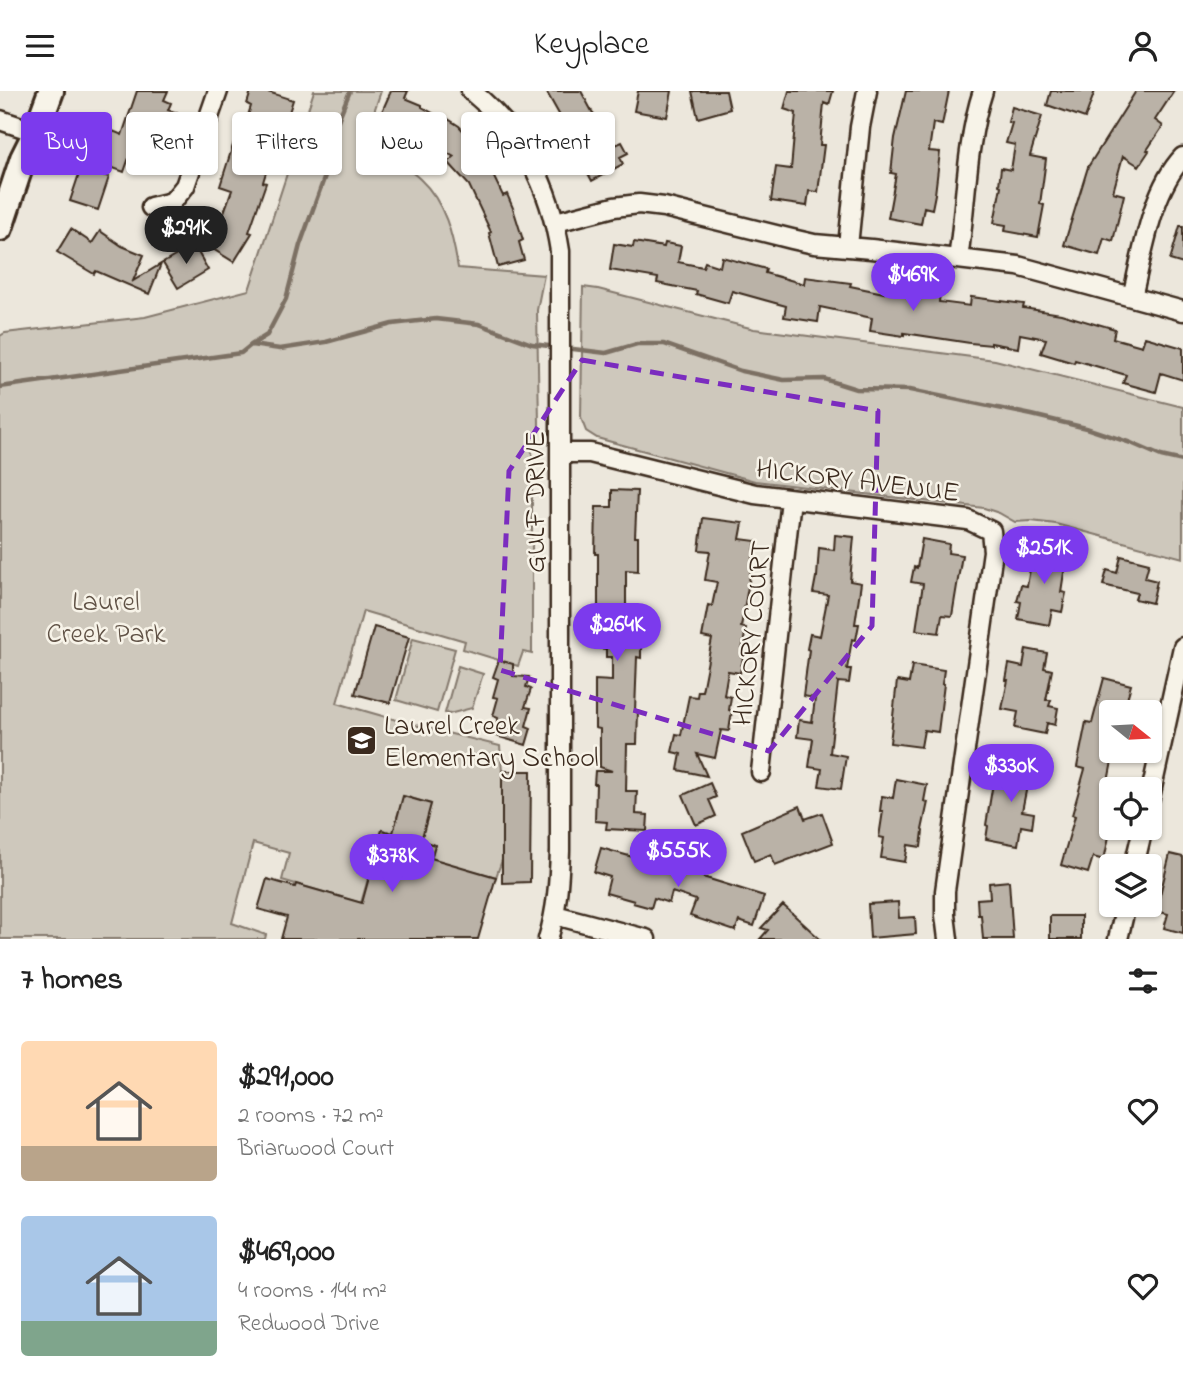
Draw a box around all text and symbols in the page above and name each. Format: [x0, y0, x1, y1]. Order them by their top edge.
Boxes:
text: Keyplace [534, 22, 649, 69]
icon: menu [21, 27, 59, 65]
icon: person [1124, 27, 1162, 65]
chip: Buy [21, 112, 112, 175]
chip: Rent [126, 112, 218, 175]
chip: Filters [232, 112, 342, 175]
chip: New [356, 112, 447, 175]
chip: Apartment [461, 112, 615, 175]
pin: $291K [137, 207, 235, 266]
text: $291K [161, 212, 211, 245]
pin: $469K [864, 253, 962, 313]
text: $469K [887, 259, 939, 292]
street label: GULF DRIVE [517, 431, 558, 573]
street label: HICKORY AVENUE [753, 450, 962, 515]
pin: $251K [995, 526, 1093, 586]
text: $251K [1016, 532, 1072, 565]
street label: HICKORY COURT [723, 539, 784, 728]
park label: Laurel Creek Park [46, 583, 166, 656]
pin: $264K [568, 603, 666, 663]
text: $264K [589, 609, 645, 642]
north arrow [1099, 700, 1162, 763]
map controls [1099, 700, 1162, 917]
place label: Laurel Creek Elementary School [384, 707, 599, 780]
school or university icon: Laurel Creek Elementary School [344, 723, 378, 757]
pin: $330K [962, 745, 1060, 804]
text: $330K [984, 750, 1038, 783]
button: locate [1099, 777, 1162, 840]
pin: $555K [629, 829, 727, 889]
pin: $378K [343, 835, 441, 894]
text: $555K [646, 835, 710, 868]
text: $378K [366, 840, 418, 873]
button: layers [1099, 854, 1162, 917]
text: 7 homes [21, 959, 123, 1003]
icon: filters [1124, 962, 1162, 1000]
text: $291,000 [238, 1056, 334, 1100]
icon: home [77, 1069, 161, 1153]
icon: heart [1124, 1092, 1162, 1130]
text: 2 rooms · 72 m² [238, 1100, 384, 1133]
text: Briarwood Court [238, 1133, 394, 1166]
text: $469,000 [238, 1231, 335, 1275]
icon: home [77, 1244, 161, 1328]
icon: heart [1124, 1267, 1162, 1305]
text: 4 rooms · 144 m² [238, 1275, 387, 1308]
text: Redwood Drive [238, 1308, 379, 1341]

